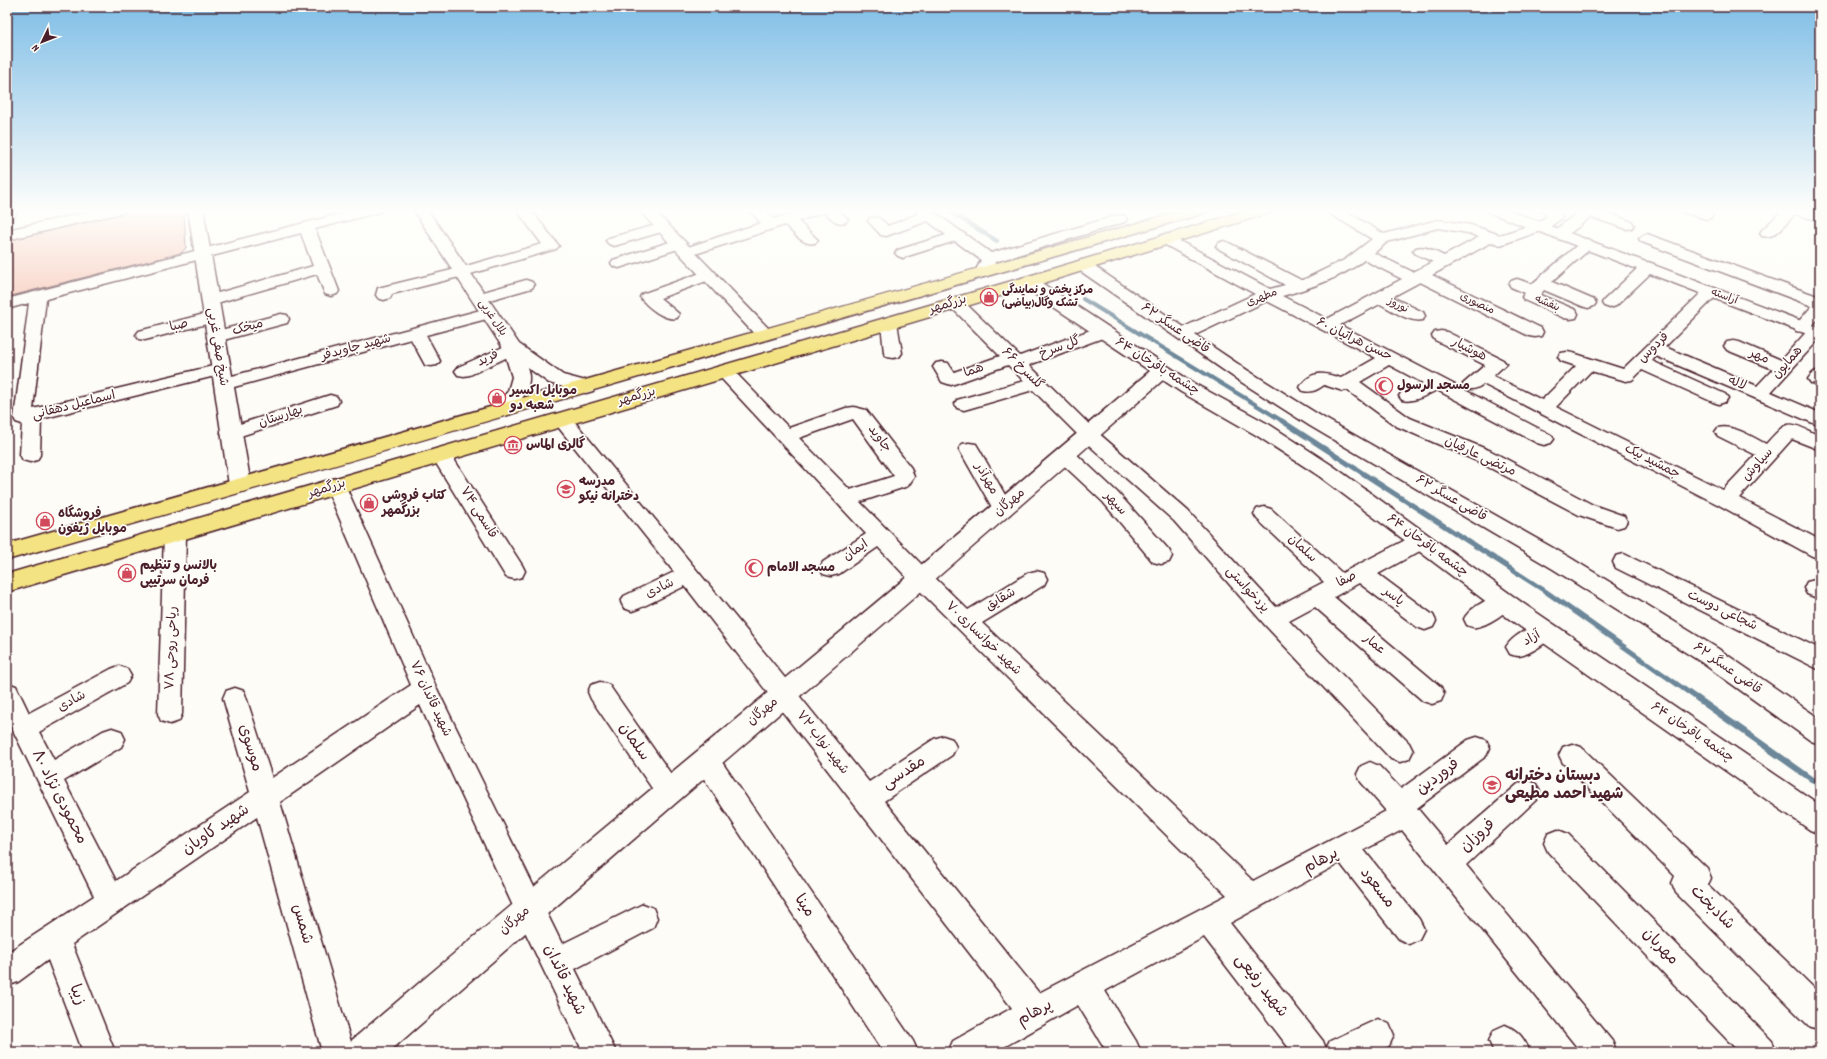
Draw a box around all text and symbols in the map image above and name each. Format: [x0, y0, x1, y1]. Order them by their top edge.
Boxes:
north arrow [22, 22, 62, 62]
text: N [28, 40, 44, 55]
place label: مرکز پخش و نمایندگی تشک وگال(بیاضی) [1002, 282, 1093, 312]
street label: مطهری [1244, 285, 1280, 311]
street label: آراسته [1708, 285, 1741, 310]
shop icon: مرکز پخش و نمایندگی تشک وگال(بیاضی) [979, 287, 999, 307]
street label: منصوری [1457, 289, 1497, 319]
street label: بزرگمهر [926, 290, 969, 320]
street label: بنفشه [1532, 292, 1562, 316]
street label: نوروز [1384, 293, 1412, 318]
street label: بلال غربی [474, 296, 510, 340]
street label: قاضی عسگر ۶۲ [1137, 299, 1213, 359]
street label: شیخ صفی غربی [201, 306, 233, 388]
street label: حسن هراتیان ۶۰ [1313, 313, 1395, 367]
street label: صبا [168, 314, 190, 338]
street label: میخک [230, 315, 266, 341]
street label: فردوس [1634, 328, 1674, 368]
street label: شهید جاویدفر [318, 330, 393, 367]
street label: گل سرخ [1037, 332, 1084, 364]
street label: چشمه باقرخان ۶۴ [1111, 333, 1203, 401]
street label: هوشیار [1447, 333, 1490, 367]
street label: همایون [1768, 342, 1808, 384]
street label: گلسرخ ۶۶ [996, 343, 1048, 395]
street label: مهر [1745, 344, 1772, 370]
street label: فرید [474, 346, 502, 372]
street label: هما [961, 359, 987, 383]
street label: لاله [1725, 372, 1749, 396]
mosque icon: مسجد الرسول [1374, 376, 1394, 396]
place label: مسجد الرسول [1397, 377, 1470, 396]
place label: موبایل اکسیر شعبه دو [508, 382, 577, 416]
street label: بزرگمهر [615, 383, 658, 412]
street label: اسماعیل دهقانی [30, 386, 118, 426]
shop icon: موبایل اکسیر شعبه دو [487, 388, 507, 408]
street label: بهارستان [256, 401, 306, 433]
street label: جاوید [862, 421, 896, 457]
street label: مرتضی عارفیان [1441, 432, 1519, 482]
museum icon: گالری الماس [503, 435, 523, 455]
place label: گالری الماس [526, 435, 585, 455]
street label: جمشید بیک [1621, 440, 1683, 484]
street label: سیاوش [1738, 444, 1778, 486]
street label: مهرآذر [969, 459, 1003, 499]
street label: قاضی عسگر ۶۲ [1412, 471, 1490, 527]
place label: مدرسه دخترانه نیکو [578, 473, 639, 507]
street label: بزرگمهر [305, 474, 348, 504]
school or university icon: مدرسه دخترانه نیکو [556, 479, 576, 499]
street label: قاسمی ۷۴ [455, 483, 501, 543]
street label: مهرگان [990, 484, 1030, 522]
place label: کتاب فروشی بزرگمهر [380, 487, 447, 521]
street label: سپهر [1098, 487, 1131, 520]
shop icon: کتاب فروشی بزرگمهر [359, 493, 379, 513]
place label: فروشگاه موبایل ژیفون [58, 504, 127, 539]
street label: چشمه باقرخان ۶۴ [1382, 510, 1472, 582]
shop icon: فروشگاه موبایل ژیفون [35, 511, 55, 531]
street label: سلمان [1283, 530, 1321, 568]
street label: ایمان [840, 536, 872, 566]
place label: بالانس و تنظیم فرمان سرتیپی [140, 557, 217, 591]
mosque icon: مسجد الامام [744, 558, 764, 578]
place label: مسجد الامام [767, 559, 835, 578]
shop icon: بالانس و تنظیم فرمان سرتیپی [117, 563, 137, 583]
street label: یزدخواستی [1221, 563, 1273, 617]
street label: صفا [1334, 567, 1360, 593]
street label: شادی [642, 574, 678, 604]
street label: یاسر [1377, 582, 1408, 611]
street label: شقایق [982, 584, 1020, 616]
street label: شجاعی دوست [1684, 586, 1760, 636]
street label: شهید خوانساری ۷۰ [941, 598, 1025, 680]
street label: ریاحی روحی ۷۸ [161, 606, 183, 690]
street label: آزاد [1520, 626, 1545, 652]
street label: عمار [1358, 629, 1390, 660]
street label: قاضی عسگر ۶۲ [1689, 638, 1765, 700]
street label: شهید قائدان ۷۶ [404, 658, 456, 740]
street label: شادی [54, 686, 90, 718]
street label: مهرگان [743, 693, 783, 731]
street label: چشمه باقرخان ۶۴ [1647, 698, 1737, 768]
street label: شهید نواب ۷۲ [791, 707, 853, 779]
street label: سلمان [612, 718, 656, 766]
street label: موسوی [232, 721, 268, 775]
street label: محمودی نژاد ۸۰ [25, 746, 93, 848]
street label: مقدسی [878, 750, 930, 796]
street label: فروردین [1412, 753, 1464, 801]
place label: دبستان دخترانه شهید احمد مطیعی [1505, 765, 1623, 806]
school or university icon: دبستان دخترانه شهید احمد مطیعی [1482, 775, 1502, 795]
street label: شهید کاویان [178, 799, 254, 861]
street label: فروزان [1455, 814, 1501, 858]
street label: پرهام [1299, 842, 1343, 880]
street label: مسعود [1354, 863, 1400, 913]
street label: شادبخت [1685, 881, 1739, 935]
street label: مینا [788, 890, 820, 922]
street label: شمس [285, 901, 319, 947]
street label: مهرگان [495, 902, 535, 940]
street label: مهربان [1636, 923, 1684, 971]
street label: شهید قائدان [537, 941, 591, 1019]
street label: شهید رفیعی [1229, 949, 1293, 1023]
street label: زیبا [63, 981, 91, 1009]
street label: پرهام [1013, 994, 1057, 1032]

